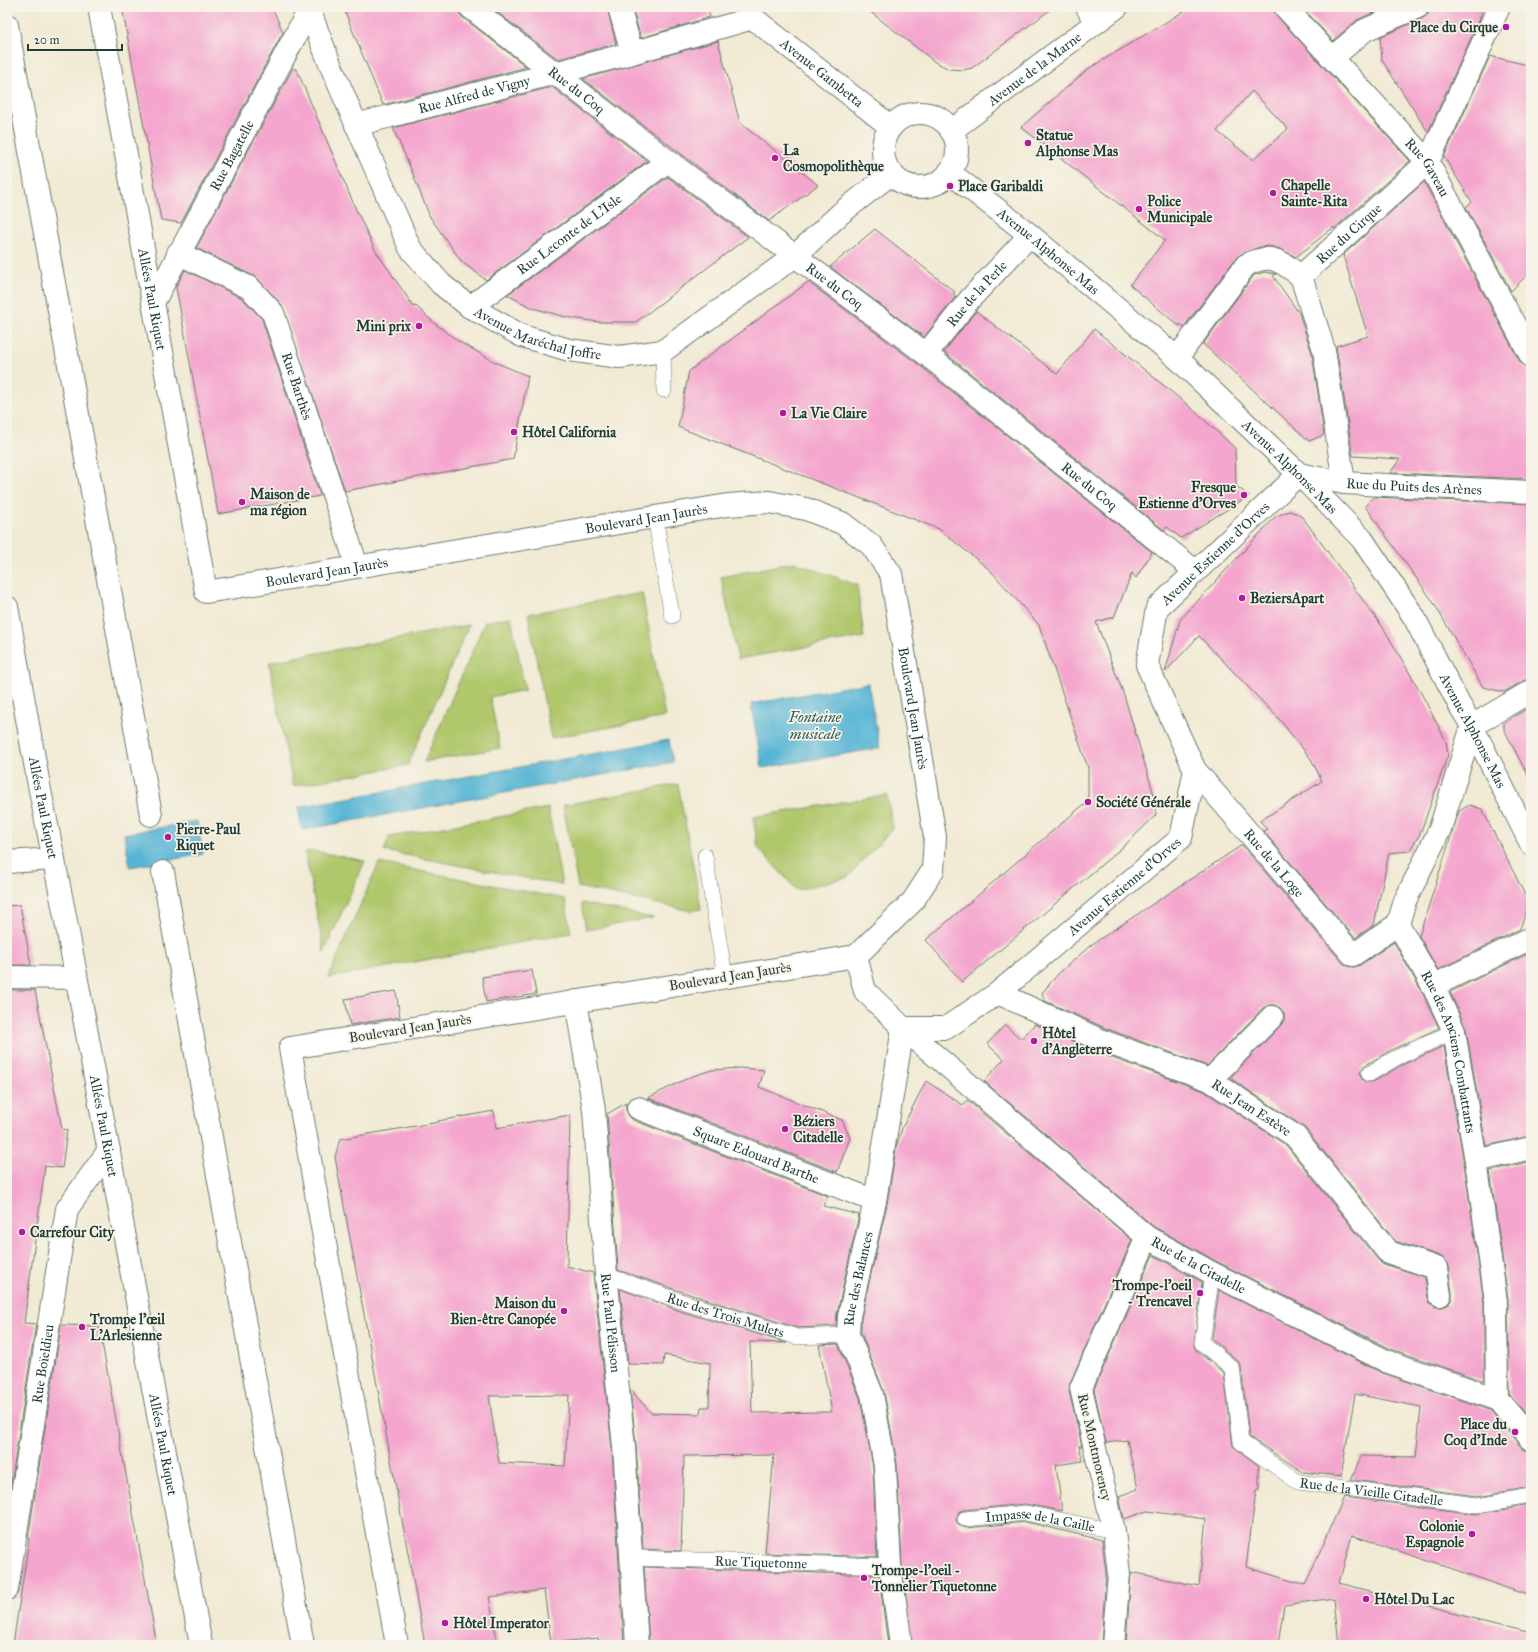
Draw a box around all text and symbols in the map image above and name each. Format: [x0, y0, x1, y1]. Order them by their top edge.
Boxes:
place label: Place du Cirque [1409, 19, 1498, 37]
marker: Place du Cirque [1501, 22, 1511, 32]
scale bar [28, 26, 122, 52]
street label: Avenue de la Marne [984, 29, 1085, 110]
text: 20 m [34, 33, 60, 47]
street label: Avenue Gambetta [776, 34, 867, 111]
street label: Rue du Coq [545, 63, 608, 119]
street label: Rue Alfred de Vigny [416, 72, 532, 117]
street label: Rue Bagatelle [206, 117, 258, 194]
place label: Statue Alphonse Mas [1035, 127, 1118, 161]
street label: Rue Gaveau [1401, 135, 1453, 200]
marker: Statue Alphonse Mas [1023, 138, 1033, 148]
place label: La Cosmopolithèque [783, 142, 884, 176]
marker: La Cosmopolithèque [770, 153, 780, 163]
place label: Chapelle Sainte-Rita [1281, 177, 1348, 210]
place label: Place Garibaldi [958, 178, 1043, 195]
marker: Place Garibaldi [945, 181, 955, 191]
marker: Chapelle Sainte-Rita [1268, 188, 1278, 198]
street label: Rue Leconte de L'Isle [514, 190, 625, 279]
place label: Police Municipale [1147, 193, 1213, 227]
street label: Rue du Cirque [1313, 200, 1385, 267]
street label: Avenue Alphonse Mas [993, 204, 1103, 298]
marker: Police Municipale [1134, 204, 1144, 214]
street label: Allées Paul Riquet [134, 246, 170, 352]
street label: Rue de la Perle [943, 257, 1011, 330]
street label: Rue du Coq [802, 259, 867, 314]
street label: Avenue Maréchal Joffre [470, 303, 603, 363]
place label: Mini prix [356, 318, 412, 336]
marker: Mini prix [414, 321, 424, 331]
street label: Rue Barthès [278, 350, 316, 422]
place label: La Vie Claire [791, 405, 867, 422]
marker: La Vie Claire [778, 408, 788, 418]
street label: Avenue Alphonse Mas [1238, 416, 1341, 518]
place label: Hôtel California [522, 424, 617, 441]
marker: Hôtel California [509, 427, 519, 437]
street label: Rue du Coq [1058, 459, 1121, 515]
street label: Rue du Puits des Arènes [1346, 475, 1482, 499]
place label: Fresque Estienne d'Orves [1138, 479, 1236, 512]
place label: Maison de ma région [249, 486, 310, 520]
marker: Fresque Estienne d'Orves [1239, 490, 1249, 500]
marker: Maison de ma région [237, 497, 247, 507]
street label: Avenue Estienne d'Orves [1157, 498, 1273, 610]
street label: Boulevard Jean Jaurès [584, 500, 709, 538]
street label: Boulevard Jean Jaurès [264, 554, 389, 591]
place label: BeziersApart [1250, 590, 1324, 608]
marker: BeziersApart [1237, 593, 1247, 603]
street label: Boulevard Jean Jaurès [894, 646, 932, 771]
street label: Avenue Alphonse Mas [1435, 670, 1510, 791]
water label: Fontaine musicale [788, 708, 842, 743]
street label: Allées Paul Riquet [25, 755, 61, 860]
place label: Société Générale [1096, 794, 1191, 811]
marker: Société Générale [1083, 797, 1093, 807]
place label: Pierre-Paul Riquet [176, 821, 242, 855]
street label: Rue de la Loge [1240, 825, 1308, 901]
marker: Pierre-Paul Riquet [163, 832, 173, 842]
street label: Avenue Estienne d'Orves [1064, 834, 1185, 940]
street label: Boulevard Jean Jaurès [668, 958, 793, 996]
street label: Rue des Anciens Combattants [1417, 968, 1479, 1135]
street label: Boulevard Jean Jaurès [348, 1010, 473, 1048]
place label: Hôtel d'Angleterre [1042, 1025, 1112, 1059]
marker: Hôtel d'Angleterre [1029, 1036, 1039, 1046]
street label: Allées Paul Riquet [86, 1073, 122, 1178]
street label: Rue Jean Estève [1208, 1075, 1294, 1140]
place label: Béziers Citadelle [793, 1113, 844, 1146]
street label: Square Edouard Barthe [691, 1122, 822, 1187]
marker: Béziers Citadelle [780, 1124, 790, 1134]
place label: Carrefour City [30, 1224, 115, 1242]
marker: Carrefour City [17, 1227, 27, 1237]
street label: Rue des Balances [840, 1230, 877, 1326]
street label: Rue de la Citadelle [1148, 1233, 1249, 1298]
street label: Rue Paul Pélisson [597, 1272, 624, 1374]
place label: Trompe-l'oeil - Trencavel [1111, 1277, 1193, 1310]
marker: Trompe-l'oeil - Trencavel [1195, 1288, 1205, 1298]
street label: Rue des Trois Mulets [664, 1289, 786, 1342]
place label: Maison du Bien-être Canopée [450, 1295, 557, 1329]
marker: Maison du Bien-être Canopée [559, 1306, 569, 1316]
place label: Trompe l’œil L’Arlesienne [89, 1311, 166, 1344]
street label: Rue Boïeldieu [28, 1322, 58, 1405]
marker: Trompe l’œil L’Arlesienne [77, 1322, 87, 1332]
street label: Allées Paul Riquet [145, 1391, 181, 1497]
street label: Rue Montmorency [1074, 1392, 1115, 1503]
place label: Place du Coq d'Inde [1444, 1416, 1508, 1450]
marker: Place du Coq d'Inde [1510, 1427, 1520, 1437]
street label: Rue de la Vieille Citadelle [1299, 1474, 1444, 1510]
street label: Impasse de la Caille [985, 1505, 1097, 1536]
place label: Colonie Espagnole [1405, 1518, 1464, 1552]
marker: Colonie Espagnole [1467, 1529, 1477, 1539]
street label: Rue Tiquetonne [714, 1553, 808, 1572]
place label: Trompe-l'oeil - Tonnelier Tiquetonne [871, 1562, 997, 1596]
marker: Trompe-l'oeil - Tonnelier Tiquetonne [859, 1573, 869, 1583]
place label: Hôtel Du Lac [1374, 1591, 1454, 1608]
marker: Hôtel Du Lac [1361, 1594, 1371, 1604]
place label: Hôtel Imperator [453, 1615, 550, 1633]
marker: Hôtel Imperator [440, 1618, 450, 1628]

